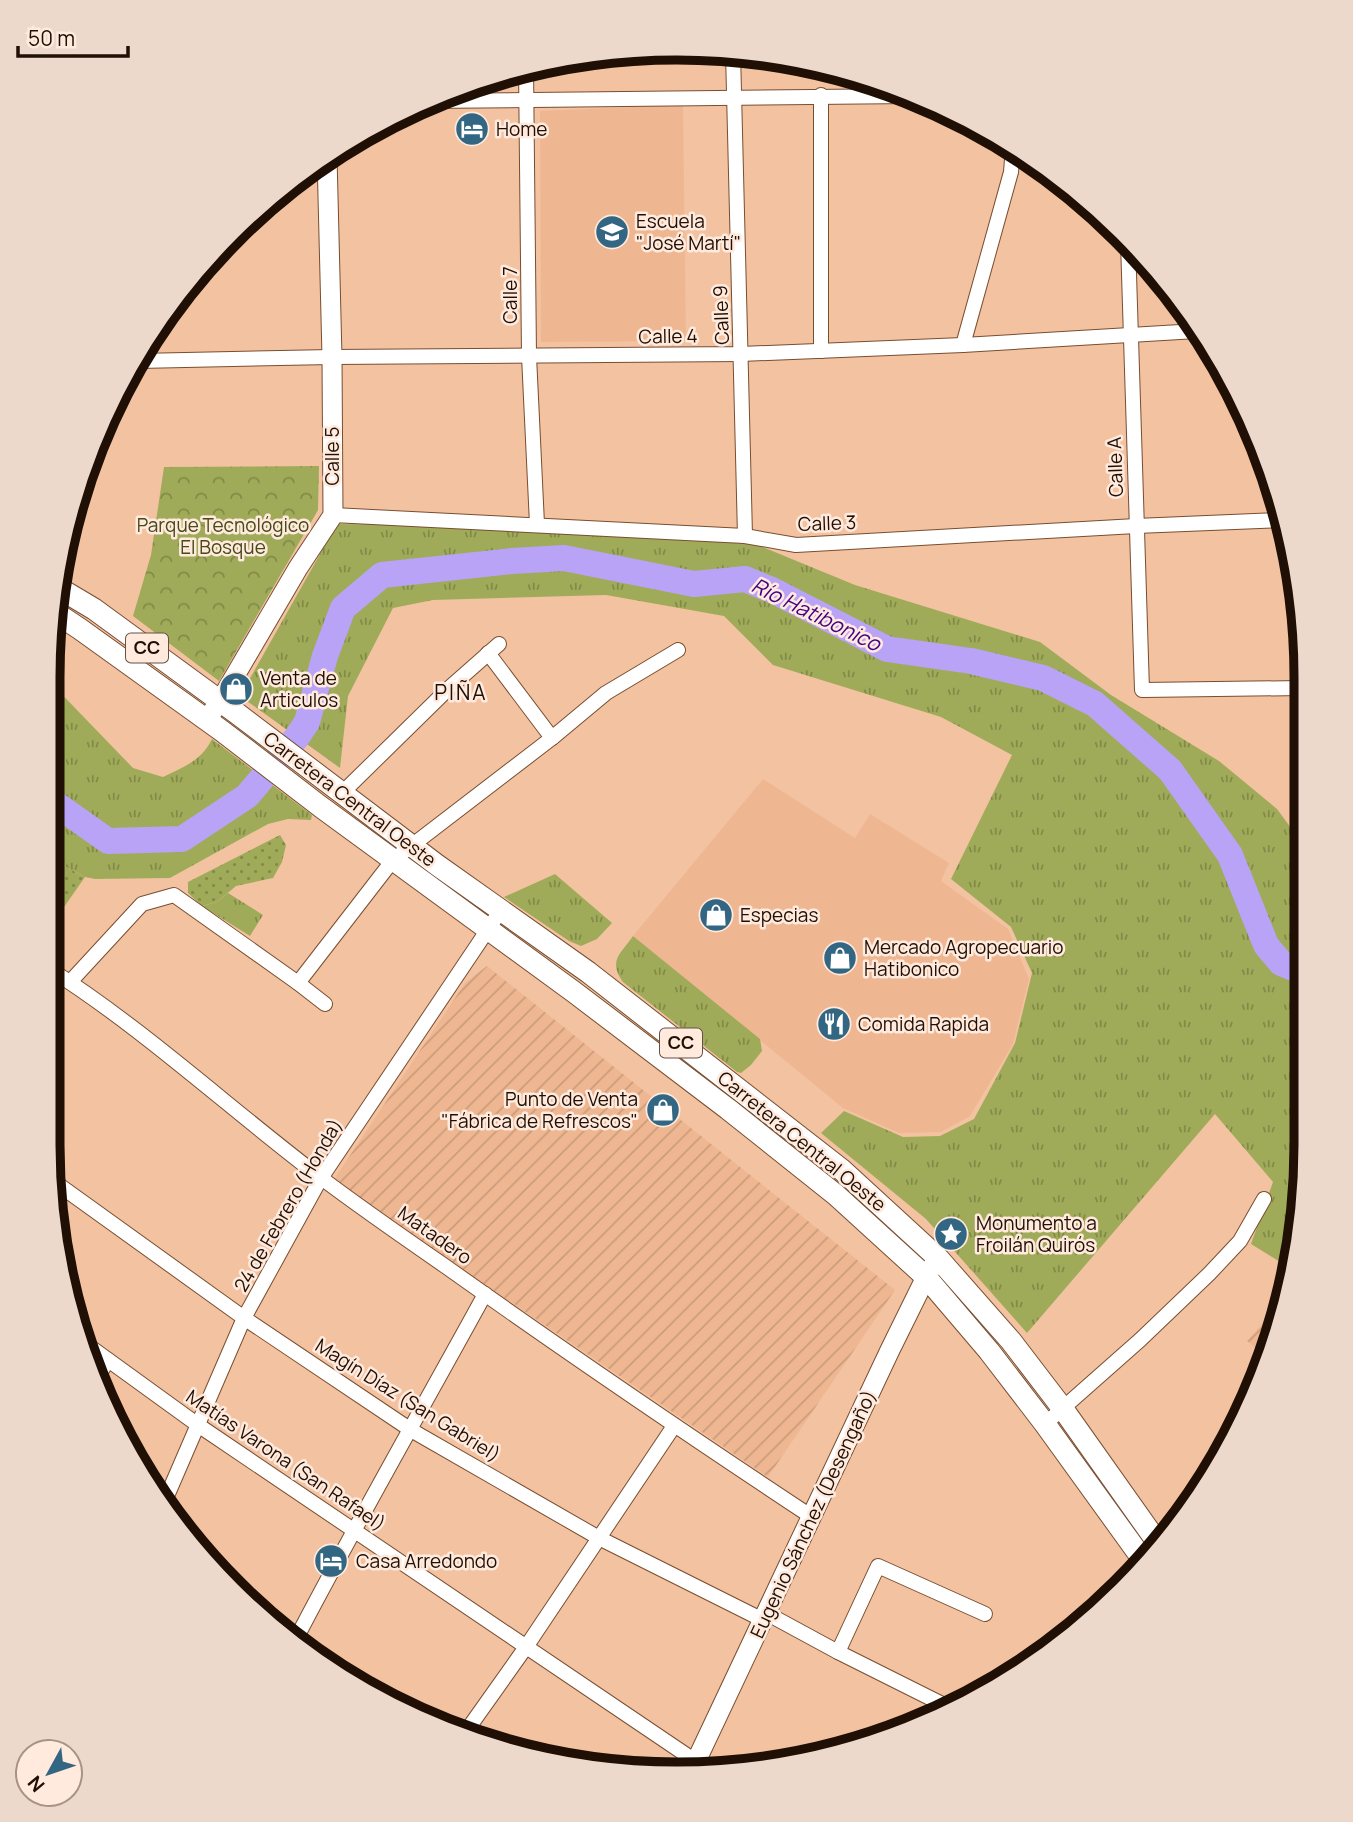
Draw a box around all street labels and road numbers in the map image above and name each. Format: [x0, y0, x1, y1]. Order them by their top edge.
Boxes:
street label: Calle 7 [497, 266, 523, 324]
street label: Calle 9 [707, 285, 735, 345]
street label: Calle 4 [638, 322, 698, 350]
street label: Calle 5 [319, 427, 345, 485]
street label: Calle A [1101, 437, 1129, 497]
street label: Calle 3 [797, 509, 857, 537]
road number: CC [126, 634, 168, 662]
street label: Carretera Central Oeste [258, 726, 442, 872]
road number: CC [660, 1028, 702, 1058]
street label: Carretera Central Oeste [712, 1065, 892, 1217]
street label: 24 de Febrero (Honda) [228, 1114, 348, 1296]
street label: Matadero [393, 1200, 477, 1270]
street label: Magín Díaz (San Gabriel) [310, 1332, 506, 1468]
street label: Matías Varona (San Rafael) [181, 1383, 391, 1537]
street label: Eugenio Sánchez (Desengaño) [744, 1386, 882, 1642]

